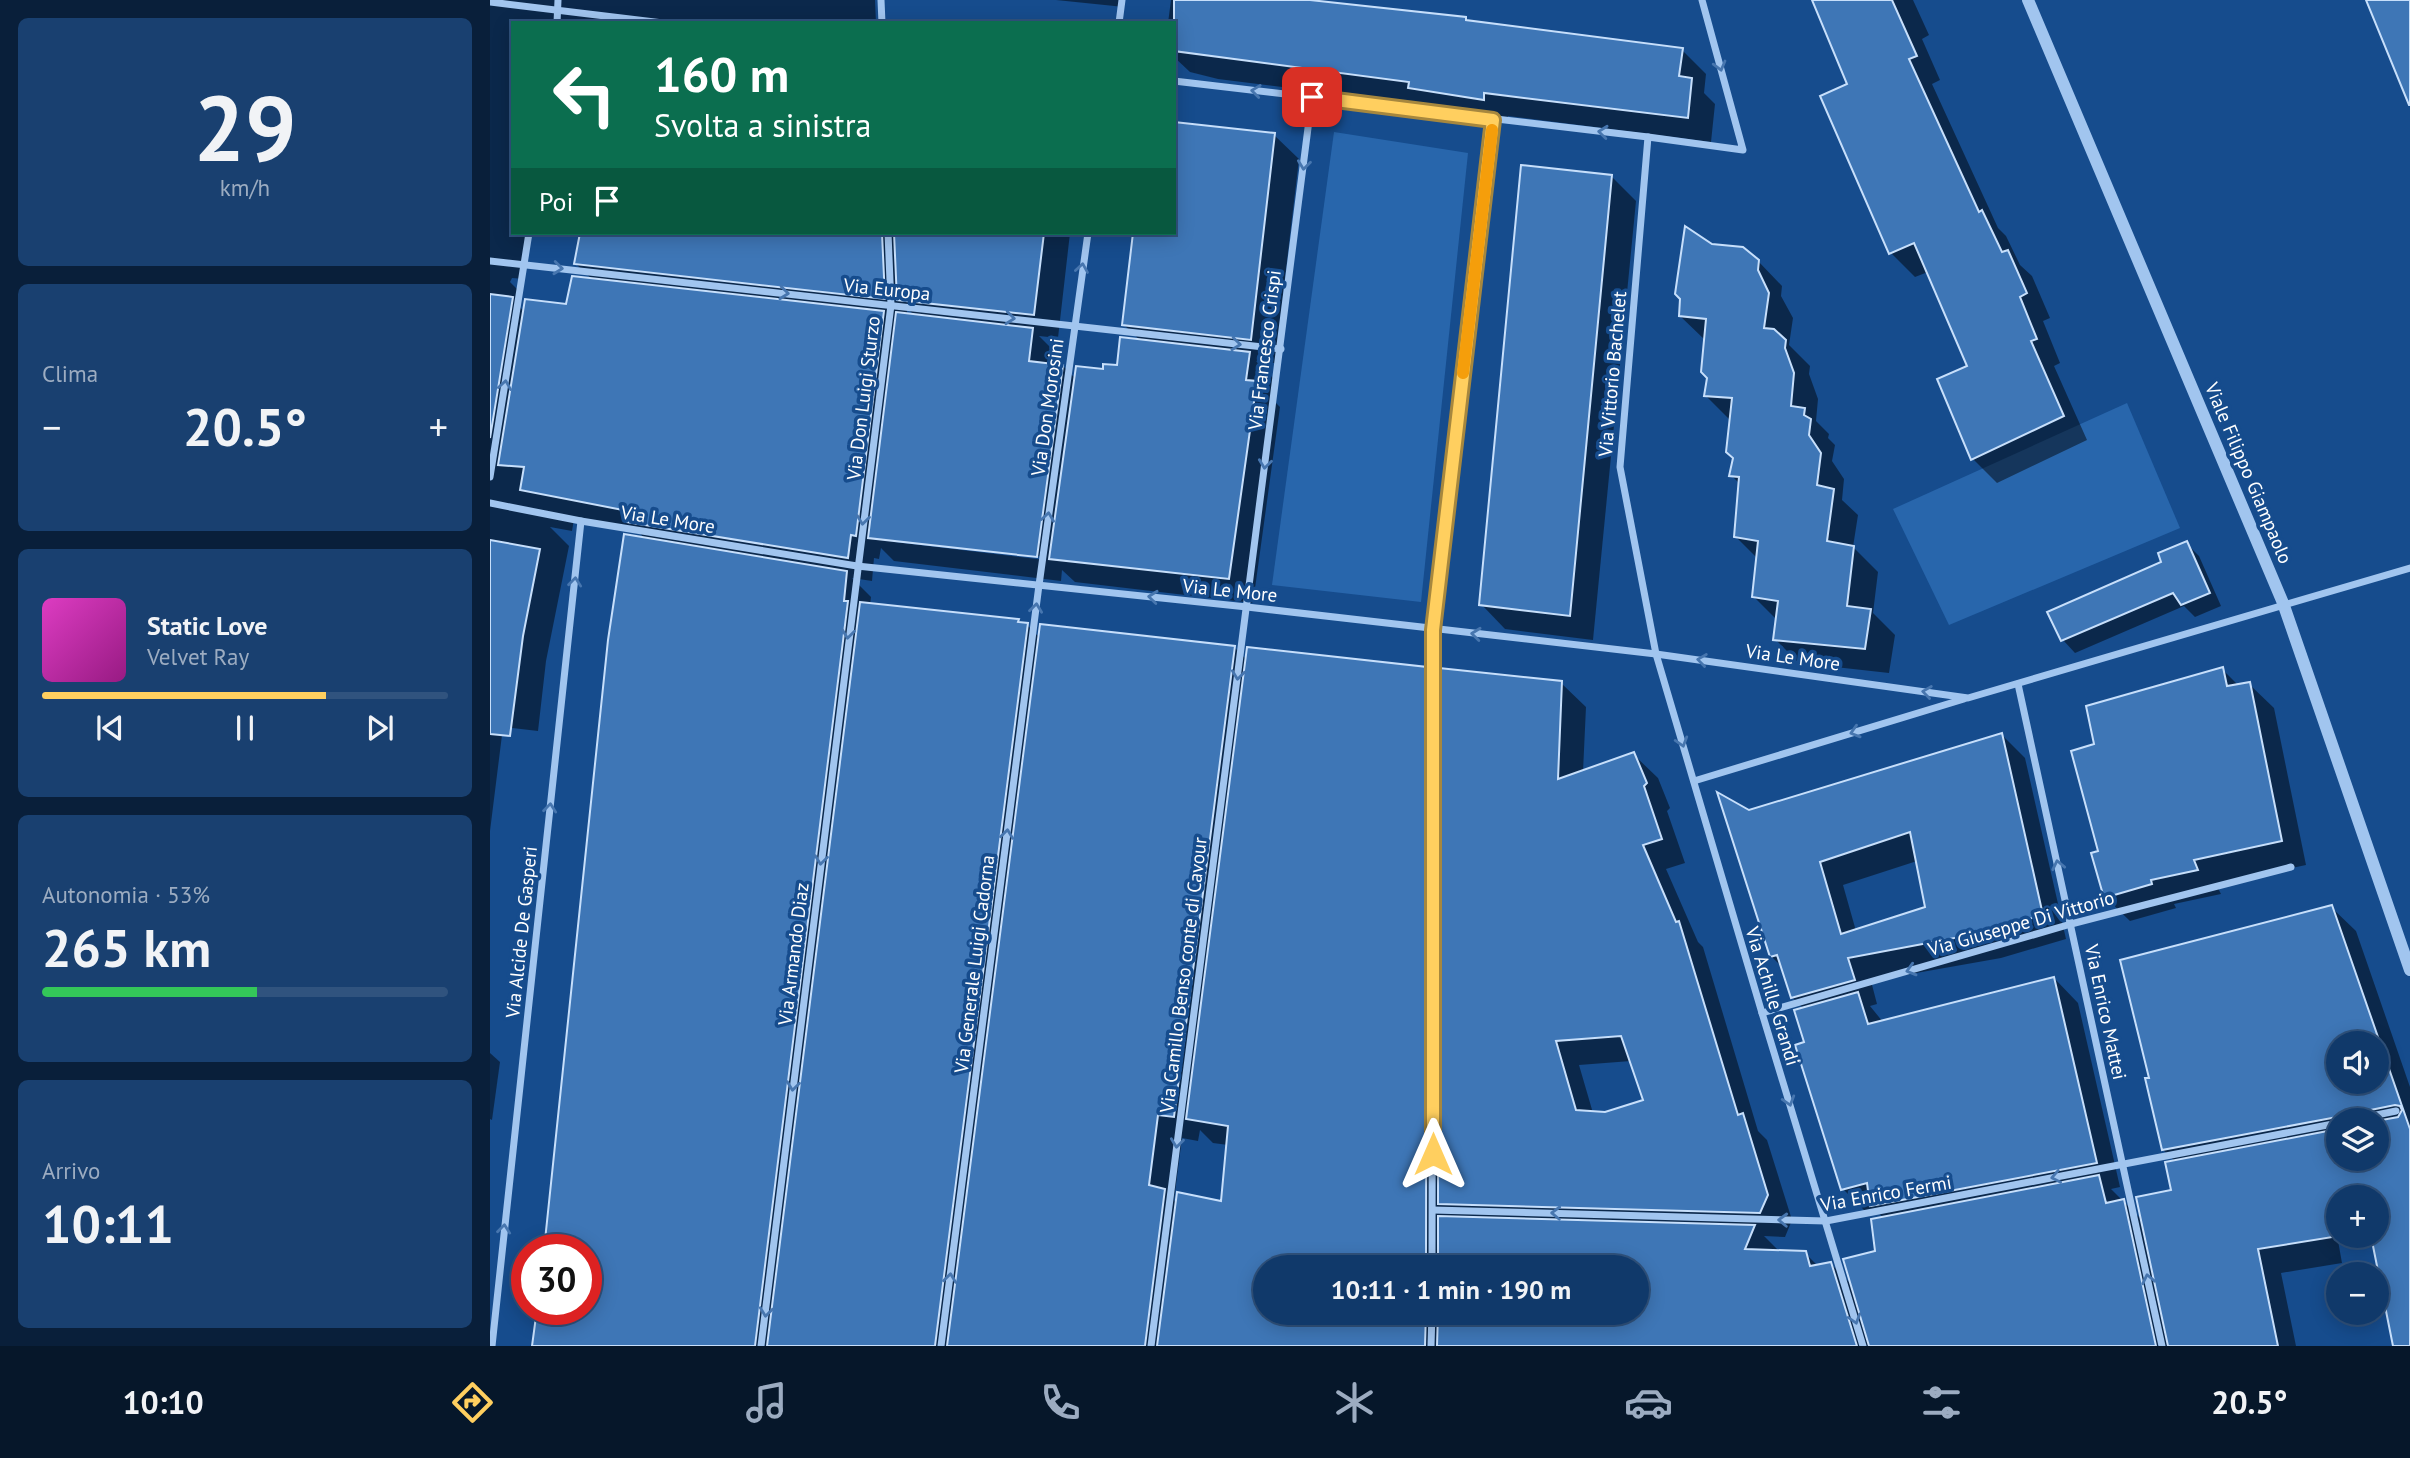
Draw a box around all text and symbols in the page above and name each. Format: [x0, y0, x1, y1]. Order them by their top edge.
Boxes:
text: 160 m [654, 42, 789, 106]
icon: left [539, 49, 630, 140]
one-way arrow [1712, 60, 1726, 72]
pin [1282, 67, 1342, 127]
text: 29 [193, 68, 297, 186]
icon: arrive [1293, 78, 1331, 116]
one-way arrow [1250, 83, 1262, 98]
text: Svolta a sinistra [654, 104, 871, 146]
one-way arrow [1598, 124, 1609, 139]
one-way arrow [1296, 159, 1311, 171]
text: km/h [220, 173, 270, 202]
icon: arrive [588, 182, 626, 220]
text: Poi [539, 185, 574, 218]
one-way arrow [553, 260, 564, 275]
one-way arrow [1074, 262, 1089, 274]
street label: Via Francesco Crispi [1242, 269, 1286, 432]
street label: Via Europa [841, 272, 932, 305]
one-way arrow [778, 286, 790, 301]
street label: Via Vittorio Bachelet [1593, 290, 1631, 459]
one-way arrow [1004, 311, 1016, 326]
street label: Via Don Luigi Sturzo [841, 315, 885, 482]
one-way arrow [1230, 336, 1242, 351]
street label: Via Don Morosini [1025, 337, 1069, 478]
text: Clima [42, 359, 98, 388]
street label: Viale Filippo Giampaolo [2200, 378, 2298, 567]
one-way arrow [497, 379, 512, 391]
text: 20.5° [183, 393, 307, 460]
text: − [42, 402, 61, 451]
text: + [429, 402, 448, 451]
one-way arrow [1258, 458, 1273, 469]
street label: Via Le More [618, 500, 717, 538]
one-way arrow [1040, 512, 1055, 523]
one-way arrow [855, 514, 870, 526]
street label: Via Le More [1180, 573, 1279, 607]
one-way arrow [567, 576, 582, 588]
one-way arrow [1147, 590, 1158, 605]
one-way arrow [1028, 602, 1043, 614]
text: Static Love [147, 609, 268, 642]
one-way arrow [1470, 627, 1482, 642]
one-way arrow [841, 628, 856, 640]
street label: Via Le More [1743, 638, 1842, 676]
text: Velvet Ray [147, 642, 249, 671]
one-way arrow [1696, 653, 1708, 668]
one-way arrow [1230, 669, 1245, 681]
one-way arrow [1922, 685, 1933, 700]
icon: previous [91, 709, 129, 747]
icon: pause [226, 709, 264, 747]
icon: next [361, 709, 399, 747]
one-way arrow [1850, 723, 1862, 738]
one-way arrow [1674, 736, 1689, 748]
one-way arrow [542, 803, 557, 814]
one-way arrow [999, 828, 1014, 840]
street label: Via Camillo Benso conte di Cavour [1154, 835, 1212, 1115]
street label: Via Alcide De Gasperi [500, 845, 542, 1020]
one-way arrow [813, 854, 828, 866]
street label: Via Generale Luigi Cadorna [949, 854, 999, 1075]
one-way arrow [2052, 859, 2066, 871]
text: Autonomia · 53% [42, 880, 210, 909]
street label: Via Armando Diaz [772, 881, 814, 1028]
street label: Via Giuseppe Di Vittorio [1924, 885, 2117, 961]
text: 265 km [42, 914, 211, 981]
street label: Via Achille Grandi [1740, 923, 1805, 1068]
street label: Via Enrico Mattei [2080, 941, 2132, 1082]
one-way arrow [1905, 962, 1917, 976]
map controls [2326, 1031, 2389, 1325]
button: sound [2326, 1031, 2389, 1094]
one-way arrow [786, 1080, 801, 1092]
one-way arrow [1781, 1095, 1795, 1107]
button: layers [2326, 1108, 2389, 1171]
position arrow [1396, 1117, 1470, 1191]
one-way arrow [1170, 1138, 1185, 1149]
text: Arrivo [42, 1156, 100, 1185]
one-way arrow [2050, 1169, 2062, 1184]
street label: Via Enrico Fermi [1818, 1170, 1953, 1216]
button: + [2326, 1185, 2389, 1248]
text: 10:11 [42, 1190, 174, 1257]
one-way arrow [1550, 1206, 1561, 1221]
one-way arrow [1778, 1212, 1788, 1228]
one-way arrow [497, 1224, 512, 1235]
speed limit sign: 30 [511, 1234, 602, 1325]
button: − [2326, 1262, 2389, 1325]
one-way arrow [942, 1272, 957, 1284]
text: 10:11 · 1 min · 190 m [1331, 1273, 1571, 1306]
one-way arrow [2141, 1273, 2156, 1285]
one-way arrow [758, 1306, 773, 1317]
one-way arrow [1847, 1313, 1862, 1325]
icon: directions [448, 1378, 497, 1427]
icon: music [742, 1378, 791, 1427]
icon: phone [1036, 1378, 1085, 1427]
icon: climate [1330, 1378, 1379, 1427]
icon: car [1624, 1378, 1673, 1427]
icon: filters [1917, 1378, 1966, 1427]
text: 10:10 [122, 1381, 204, 1423]
text: 20.5° [2211, 1381, 2288, 1423]

